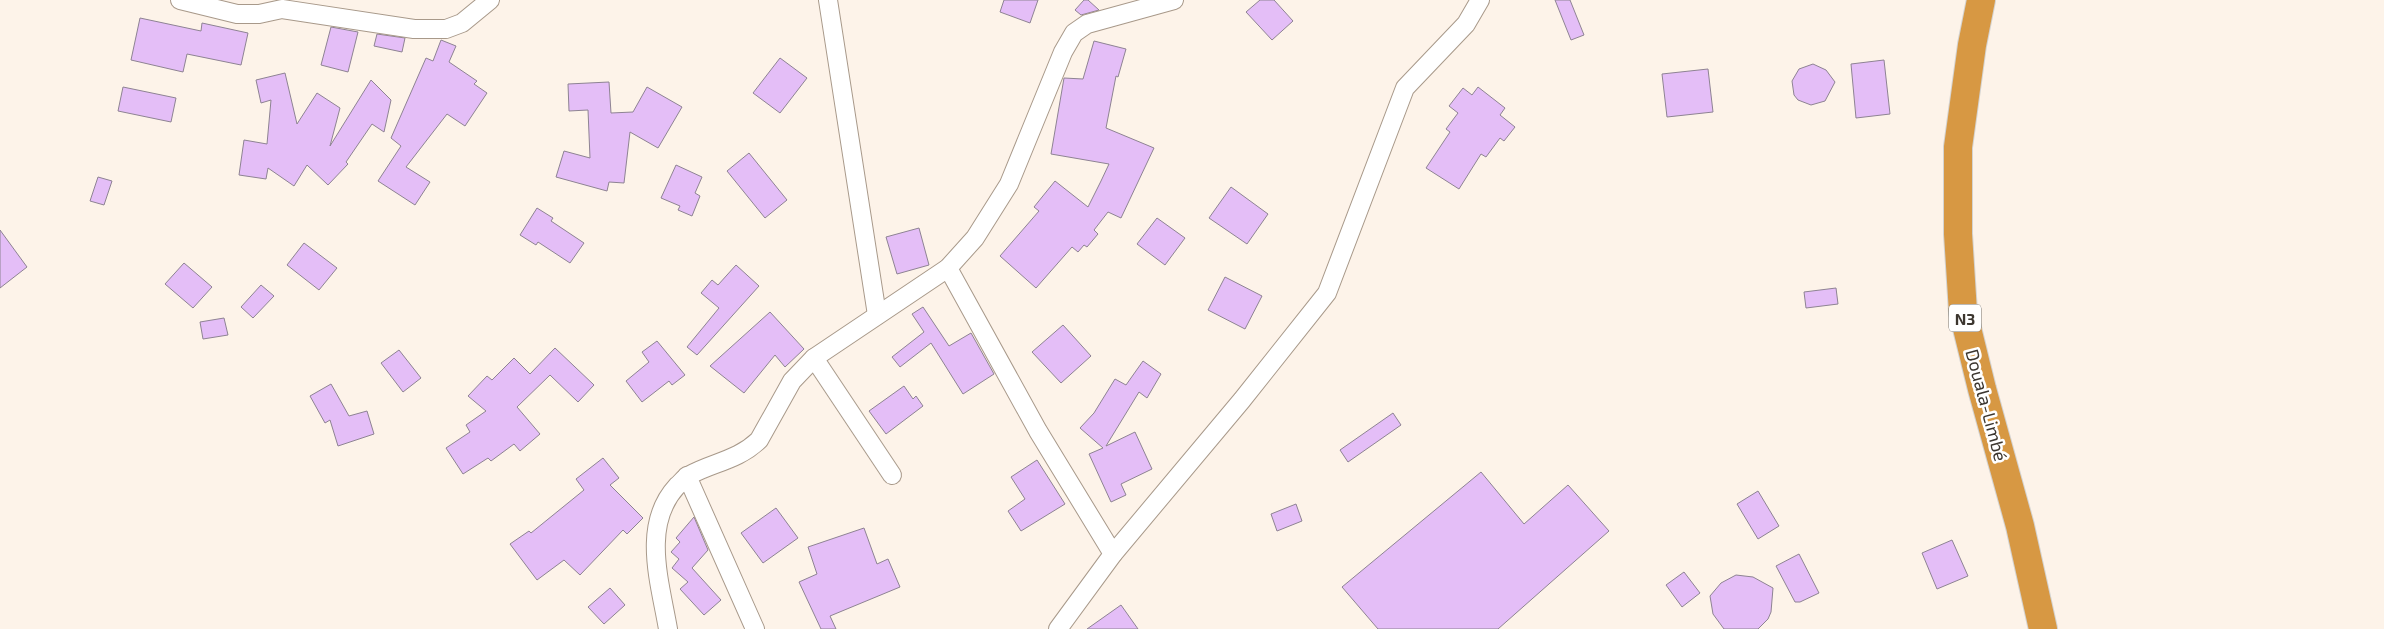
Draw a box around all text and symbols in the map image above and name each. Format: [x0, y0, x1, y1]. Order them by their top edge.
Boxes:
road number: N3 [1949, 304, 1981, 332]
street label: Douala-Limbé [1961, 347, 2013, 463]

